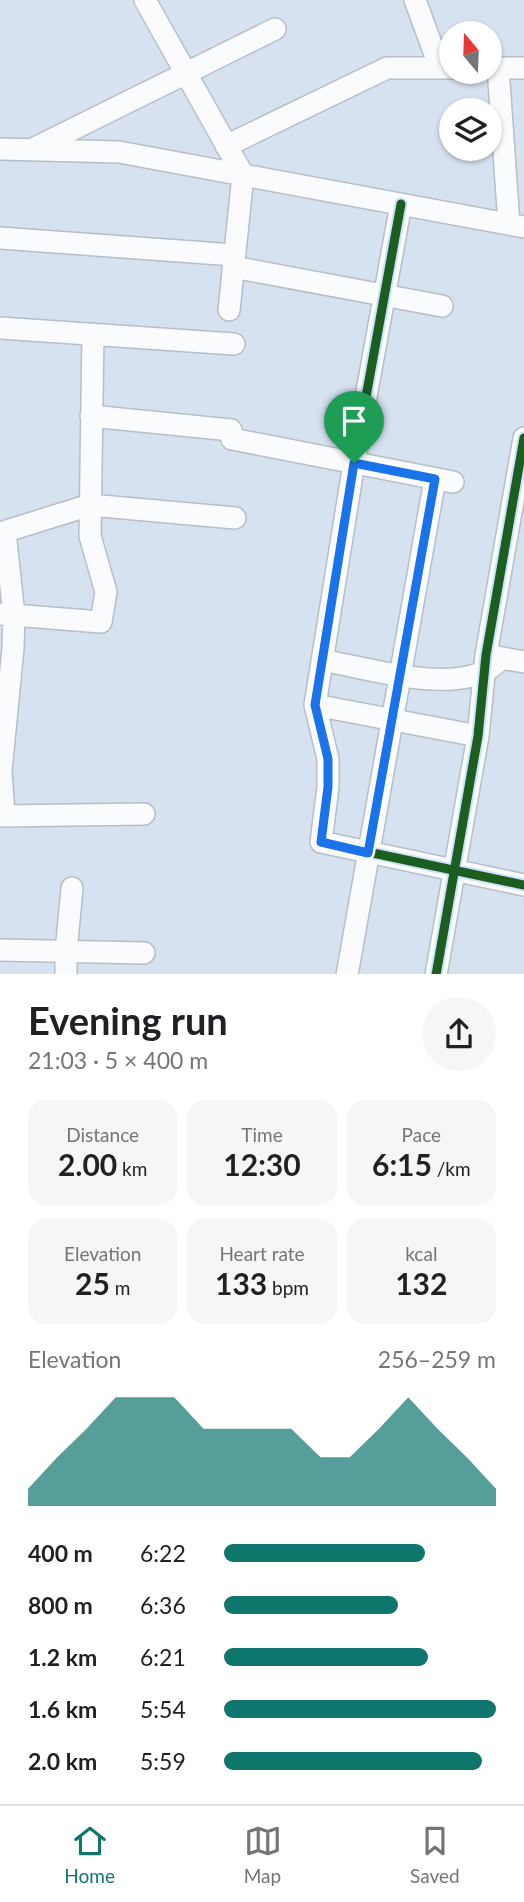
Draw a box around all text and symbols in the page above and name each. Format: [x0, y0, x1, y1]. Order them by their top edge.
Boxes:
north arrow [439, 21, 502, 84]
map controls [439, 21, 502, 161]
button: layers [439, 98, 502, 161]
pin [324, 391, 384, 463]
icon: arrive [335, 402, 373, 440]
text: Evening run [28, 997, 228, 1043]
button: share [422, 997, 496, 1071]
text: 21:03 · 5 × 400 m [28, 1046, 208, 1074]
text: Distance [66, 1123, 139, 1146]
text: Time [241, 1123, 283, 1146]
text: Pace [402, 1123, 441, 1146]
text: 2.00 [58, 1146, 117, 1182]
text: 12:30 [223, 1146, 301, 1182]
text: 6:15 [372, 1146, 432, 1182]
text: km [117, 1157, 147, 1180]
text: /km [432, 1157, 471, 1180]
text: Elevation [64, 1242, 141, 1265]
text: Heart rate [219, 1242, 305, 1265]
text: kcal [405, 1242, 437, 1265]
text: 25 [75, 1265, 110, 1301]
text: 133 [215, 1265, 267, 1301]
text: 132 [395, 1265, 447, 1301]
text: m [110, 1276, 130, 1299]
text: bpm [267, 1276, 309, 1299]
text: Elevation [28, 1345, 121, 1373]
text: 256–259 m [378, 1345, 496, 1373]
text: 400 m [28, 1539, 93, 1567]
text: 6:22 [140, 1539, 186, 1567]
text: 800 m [28, 1591, 93, 1619]
text: 6:36 [140, 1591, 186, 1619]
text: 1.2 km [28, 1643, 97, 1671]
text: 6:21 [140, 1643, 186, 1671]
text: 1.6 km [28, 1695, 97, 1723]
text: 5:54 [140, 1695, 186, 1723]
text: 2.0 km [28, 1747, 97, 1775]
text: 5:59 [140, 1747, 186, 1775]
tab: Home [64, 1822, 115, 1887]
tab: Map [244, 1822, 282, 1887]
tab: Saved [410, 1822, 460, 1887]

